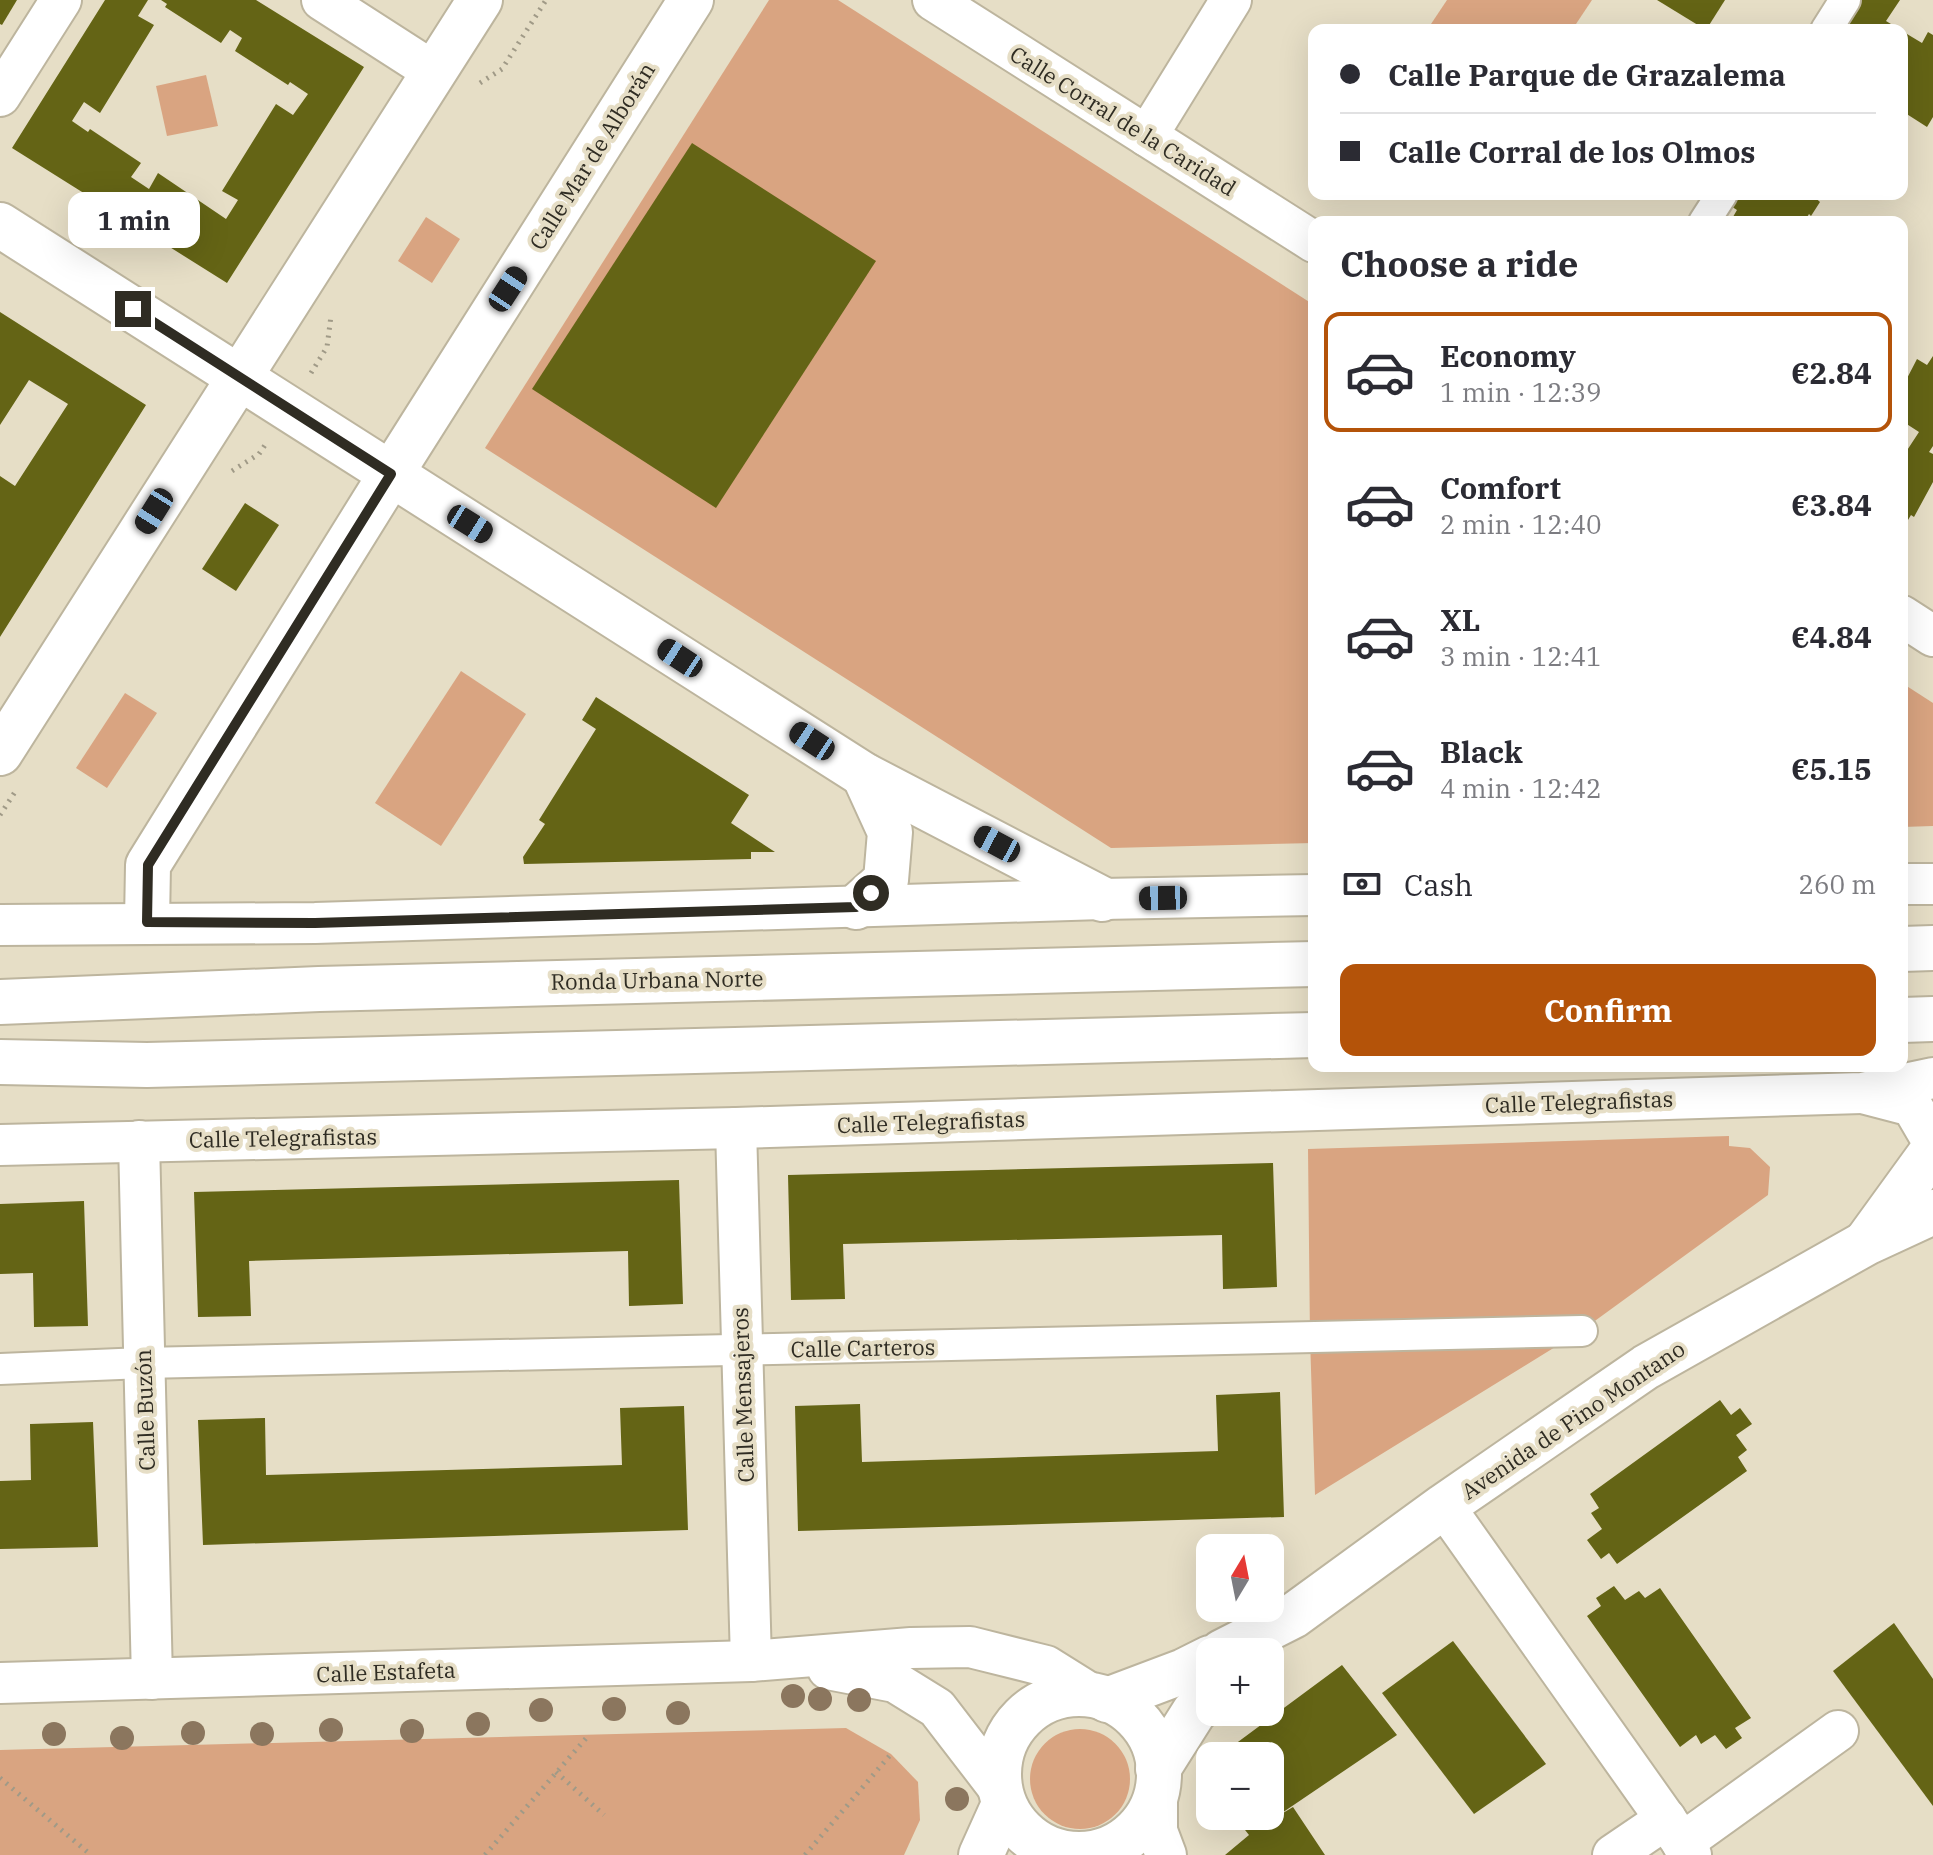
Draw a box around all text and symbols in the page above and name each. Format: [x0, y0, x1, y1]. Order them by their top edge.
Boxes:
street label: Calle Corral de la Caridad [1005, 39, 1242, 202]
text: Calle Parque de Grazalema [1388, 55, 1786, 94]
street label: Calle Mar de Alborán [522, 57, 661, 255]
text: Calle Corral de los Olmos [1388, 132, 1756, 171]
callout: 1 min [67, 193, 199, 249]
text: 1 min [98, 203, 170, 237]
text: Choose a ride [1340, 240, 1579, 287]
car [485, 262, 531, 316]
route end [115, 291, 151, 327]
icon: car [1344, 336, 1416, 408]
text: Economy [1440, 336, 1576, 375]
text: €2.84 [1791, 353, 1872, 392]
text: 1 min · 12:39 [1440, 375, 1602, 409]
icon: car [1344, 468, 1416, 540]
text: Comfort [1440, 468, 1561, 507]
car [131, 484, 177, 538]
text: €3.84 [1791, 485, 1872, 524]
car [443, 501, 497, 547]
text: 2 min · 12:40 [1440, 507, 1602, 541]
icon: car [1344, 600, 1416, 672]
text: XL [1440, 600, 1480, 639]
text: €4.84 [1791, 617, 1872, 656]
car [653, 635, 707, 681]
text: 3 min · 12:41 [1440, 639, 1602, 673]
car [785, 718, 839, 764]
icon: car [1344, 732, 1416, 804]
text: Black [1440, 732, 1523, 771]
text: €5.15 [1791, 749, 1872, 788]
text: 4 min · 12:42 [1440, 771, 1602, 805]
car [970, 822, 1024, 866]
icon: cash [1340, 862, 1384, 906]
text: Cash [1404, 865, 1473, 904]
text: 260 m [1798, 867, 1876, 901]
route start [853, 875, 889, 911]
car [1139, 886, 1187, 910]
street label: Ronda Urbana Norte [550, 963, 764, 996]
button: Confirm [1340, 964, 1876, 1056]
street label: Calle Telegrafistas [1484, 1084, 1674, 1119]
street label: Calle Telegrafistas [836, 1104, 1026, 1139]
street label: Calle Telegrafistas [189, 1121, 377, 1154]
street label: Calle Mensajeros [725, 1307, 760, 1483]
street label: Calle Carteros [790, 1332, 936, 1363]
street label: Avenida de Pino Montano [1455, 1334, 1690, 1505]
street label: Calle Buzón [128, 1349, 161, 1471]
north arrow [1196, 1534, 1284, 1622]
map controls [1196, 1534, 1284, 1830]
button: + [1196, 1638, 1284, 1726]
street label: Calle Estafeta [316, 1655, 456, 1688]
button: − [1196, 1742, 1284, 1830]

